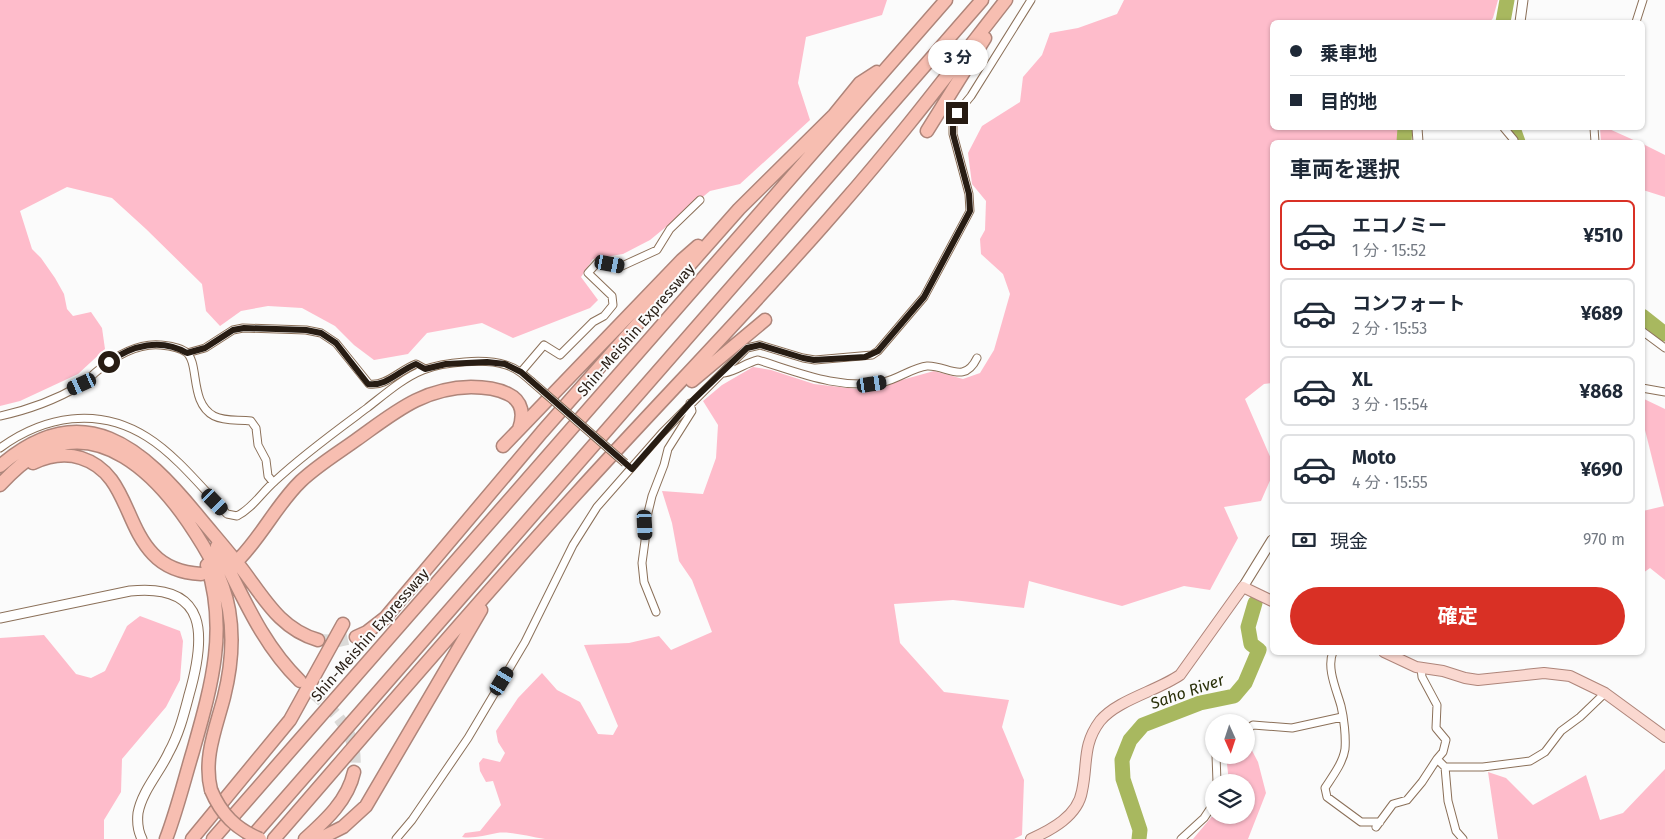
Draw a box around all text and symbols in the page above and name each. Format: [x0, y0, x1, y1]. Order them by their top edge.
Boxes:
callout: 3 分 [927, 41, 987, 76]
text: 乗車地 [1320, 42, 1377, 65]
text: 3 分 [944, 48, 972, 67]
text: 目的地 [1320, 90, 1377, 113]
route end [946, 102, 968, 124]
text: 車両を選択 [1290, 156, 1400, 183]
icon: car [1292, 213, 1337, 258]
text: エコノミー [1352, 214, 1447, 237]
text: ¥510 [1583, 224, 1623, 247]
text: 1 分 · 15:52 [1352, 241, 1426, 260]
car [593, 254, 626, 274]
street label: Shin-Meishin Expressway [573, 259, 699, 400]
icon: car [1292, 291, 1337, 336]
text: コンフォート [1352, 292, 1465, 315]
text: ¥689 [1581, 302, 1623, 325]
text: 2 分 · 15:53 [1352, 319, 1427, 338]
route start [98, 351, 120, 373]
text: XL [1352, 368, 1373, 391]
icon: car [1292, 369, 1337, 414]
car [65, 371, 98, 397]
car [856, 374, 887, 394]
text: ¥868 [1580, 380, 1623, 403]
text: 3 分 · 15:54 [1352, 395, 1428, 414]
text: Moto [1352, 446, 1396, 469]
icon: car [1292, 447, 1337, 492]
text: ¥690 [1581, 458, 1623, 481]
text: 4 分 · 15:55 [1352, 473, 1428, 492]
car [199, 486, 230, 518]
car [636, 510, 653, 540]
icon: cash [1290, 526, 1318, 554]
text: 現金 [1330, 530, 1368, 553]
text: 970 m [1583, 530, 1625, 549]
street label: Shin-Meishin Expressway [307, 564, 433, 705]
button: 確定 [1290, 587, 1625, 645]
car [487, 664, 516, 698]
water label: Saho River [1147, 670, 1227, 713]
north arrow [1205, 714, 1255, 764]
map controls [1205, 714, 1255, 824]
button: layers [1205, 774, 1255, 824]

